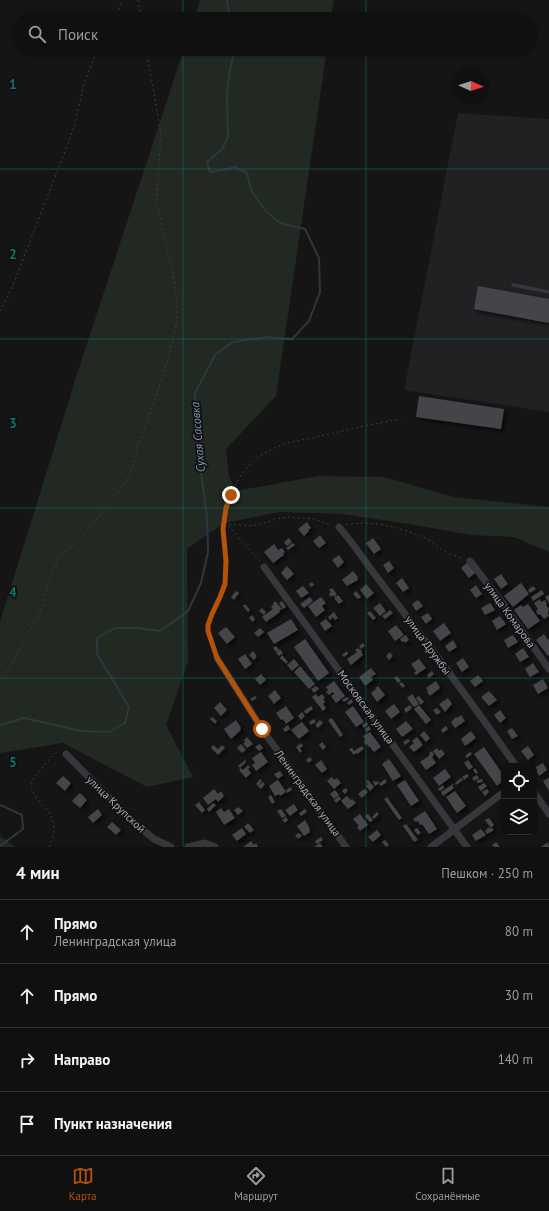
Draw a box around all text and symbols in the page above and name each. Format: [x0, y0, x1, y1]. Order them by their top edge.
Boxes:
search box [12, 12, 537, 56]
icon: search [26, 23, 48, 45]
text: Поиск [58, 25, 98, 44]
north arrow [453, 68, 489, 104]
text: 1 [9, 76, 17, 93]
text: 2 [9, 246, 17, 263]
water label: Сухая Сасовка [187, 401, 208, 473]
text: 3 [9, 415, 17, 432]
route end [222, 486, 240, 504]
street label: улица Комарова [481, 579, 539, 651]
text: 4 [9, 584, 17, 601]
street label: улица Дружбы [402, 613, 454, 677]
street label: Московская улица [334, 667, 398, 747]
route start [253, 720, 271, 738]
street label: Ленинградская улица [271, 746, 344, 839]
text: 5 [9, 754, 17, 771]
map controls [501, 763, 537, 835]
button: locate [501, 763, 537, 799]
street label: улица Крупской [84, 772, 148, 836]
button: layers [501, 799, 537, 835]
text: 4 мин [16, 862, 60, 884]
text: Пешком · 250 m [441, 865, 533, 882]
text: Прямо [54, 914, 97, 933]
icon: ahead [16, 921, 38, 943]
text: 80 m [505, 923, 533, 940]
text: Ленинградская улица [54, 933, 176, 950]
icon: ahead [16, 985, 38, 1007]
text: Прямо [54, 986, 97, 1005]
text: 30 m [505, 987, 533, 1004]
icon: right [16, 1049, 38, 1071]
text: Направо [54, 1050, 110, 1069]
text: 140 m [498, 1051, 533, 1068]
icon: arrive [16, 1113, 38, 1135]
text: Пункт назначения [54, 1114, 172, 1133]
tab: Карта [69, 1165, 97, 1203]
tab: Маршрут [234, 1165, 278, 1203]
tab: Сохранённые [415, 1165, 480, 1203]

